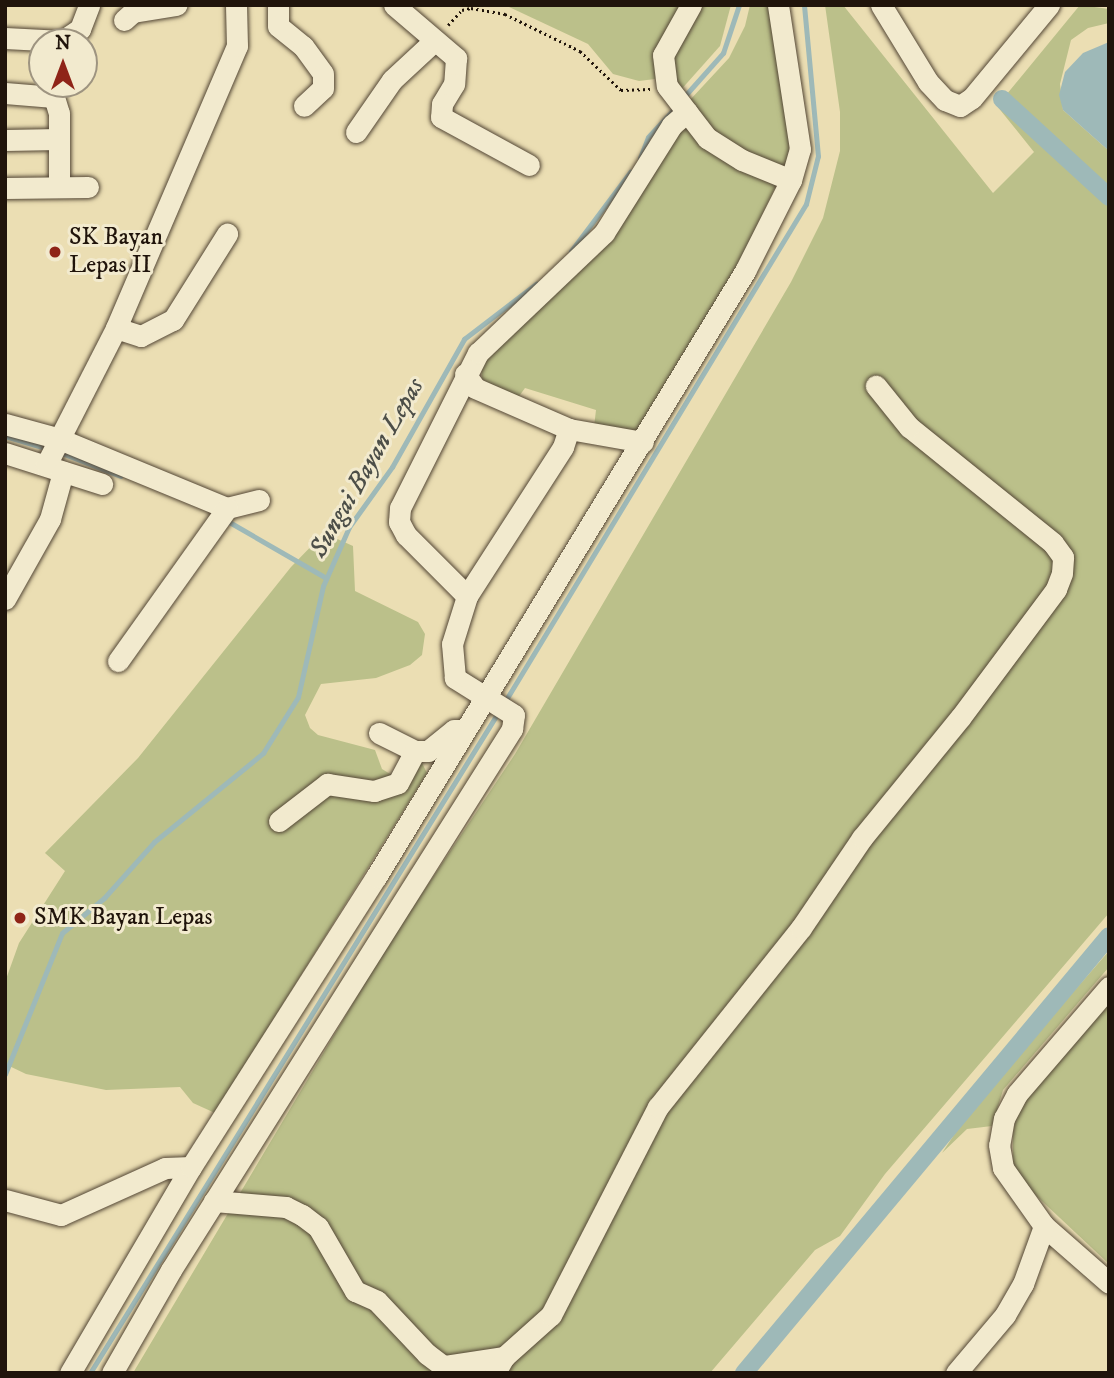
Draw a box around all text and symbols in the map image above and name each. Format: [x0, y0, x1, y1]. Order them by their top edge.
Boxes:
north arrow [28, 28, 98, 98]
text: N [55, 32, 71, 55]
place label: SK Bayan Lepas II [69, 224, 163, 280]
marker: SK Bayan Lepas II [47, 244, 63, 260]
water label: Sungai Bayan Lepas [303, 373, 431, 563]
place label: SMK Bayan Lepas [34, 904, 213, 932]
marker: SMK Bayan Lepas [12, 910, 28, 926]

